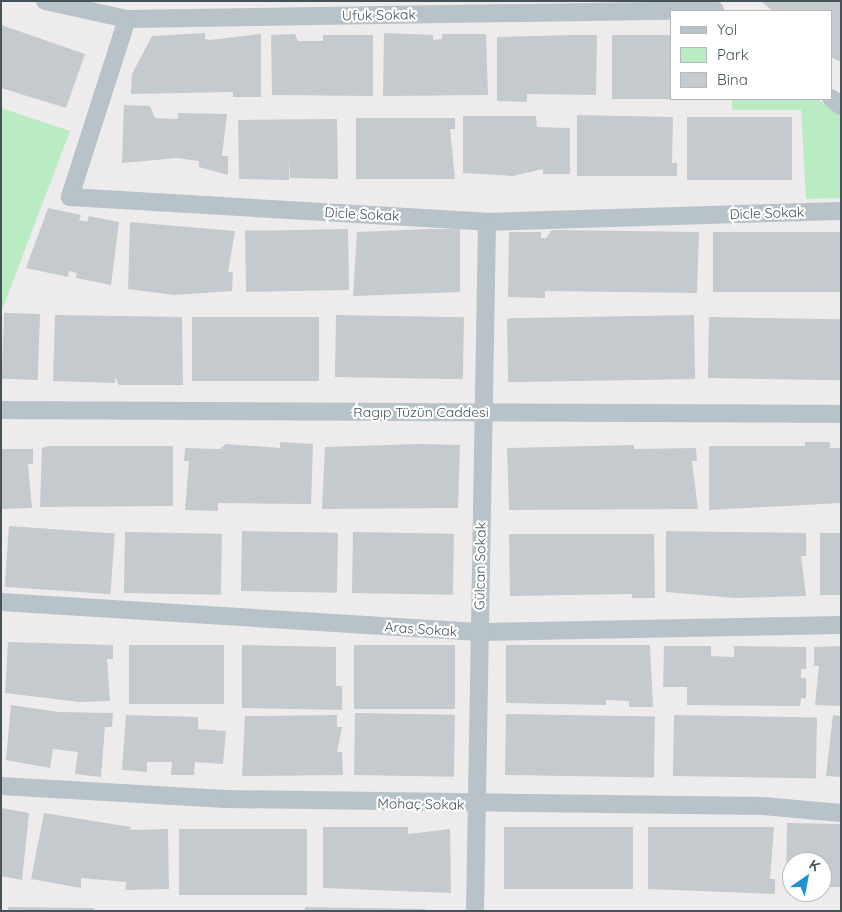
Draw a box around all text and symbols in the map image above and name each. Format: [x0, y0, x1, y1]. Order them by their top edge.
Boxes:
street label: Ufuk Sokak [342, 6, 416, 24]
legend [670, 10, 832, 100]
text: Yol [717, 20, 737, 39]
text: Park [717, 45, 749, 64]
text: Bina [717, 70, 748, 89]
street label: Dicle Sokak [729, 203, 805, 223]
street label: Dicle Sokak [324, 204, 400, 224]
street label: Ragıp Tüzün Caddesi [353, 404, 489, 420]
street label: Gülcan Sokak [471, 522, 489, 610]
street label: Aras Sokak [384, 618, 458, 640]
street label: Mohaç Sokak [377, 795, 465, 813]
north arrow [782, 852, 832, 902]
text: K [806, 855, 823, 875]

